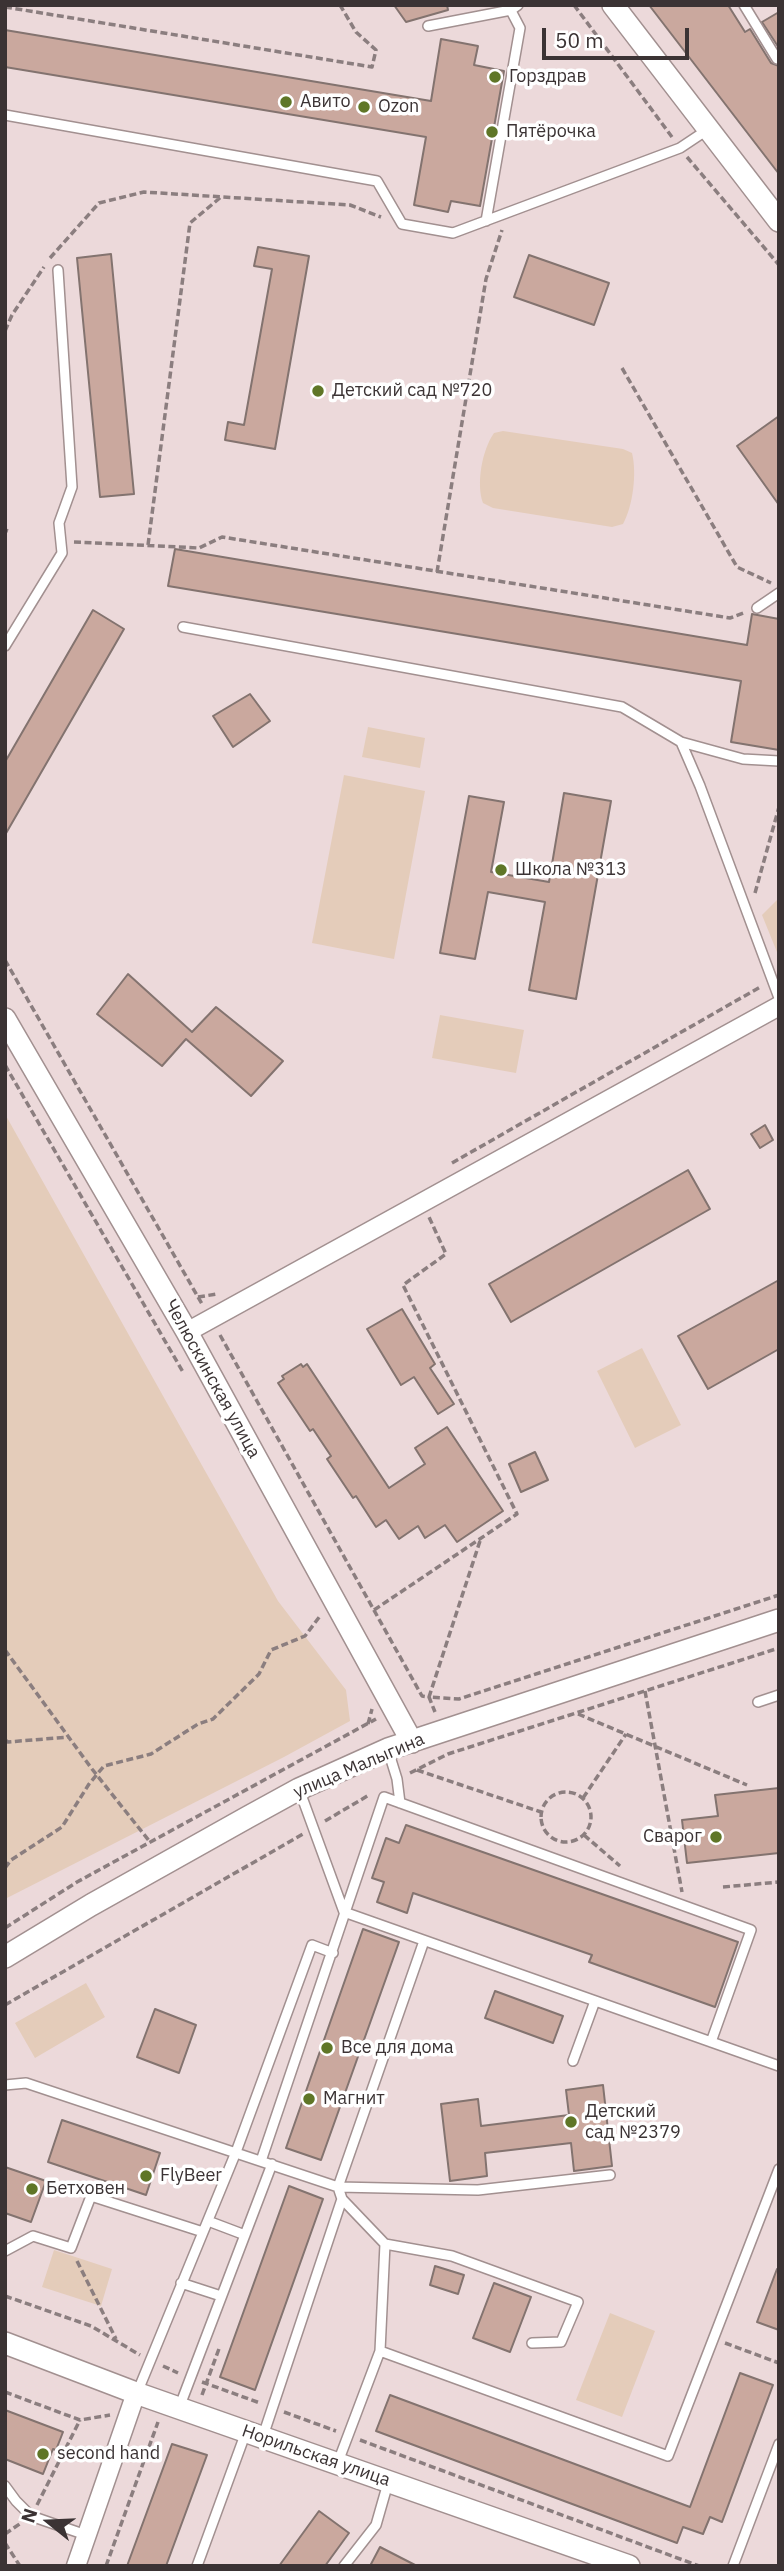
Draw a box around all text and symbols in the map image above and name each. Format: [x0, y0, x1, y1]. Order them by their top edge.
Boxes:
scale bar [546, 14, 693, 58]
text: 50 m [555, 26, 604, 54]
place label: Горздрав [509, 66, 587, 88]
marker: Горздрав [487, 69, 503, 85]
place label: Авито [300, 91, 351, 113]
marker: Авито [278, 94, 294, 110]
place label: Ozon [378, 96, 419, 118]
marker: Ozon [356, 99, 372, 115]
place label: Пятёрочка [506, 121, 596, 143]
marker: Пятёрочка [484, 124, 500, 140]
place label: Детский сад №720 [332, 380, 492, 402]
marker: Детский сад №720 [310, 383, 326, 399]
place label: Школа №313 [515, 859, 627, 881]
marker: Школа №313 [493, 862, 509, 878]
street label: Челюскинская улица [159, 1296, 265, 1462]
street label: улица Малыгина [290, 1729, 428, 1803]
place label: Сварог [643, 1826, 702, 1848]
marker: Сварог [708, 1829, 724, 1845]
place label: Все для дома [341, 2037, 454, 2059]
marker: Все для дома [319, 2040, 335, 2056]
place label: Магнит [323, 2088, 385, 2110]
marker: Магнит [301, 2091, 317, 2107]
place label: Детский сад №2379 [585, 2101, 681, 2144]
marker: Детский сад №2379 [563, 2114, 579, 2130]
place label: FlyBeer [160, 2165, 222, 2187]
marker: FlyBeer [138, 2168, 154, 2184]
place label: Бетховен [46, 2178, 125, 2200]
marker: Бетховен [24, 2181, 40, 2197]
street label: Норильская улица [239, 2420, 393, 2492]
place label: second hand [57, 2443, 160, 2465]
marker: second hand [35, 2446, 51, 2462]
north arrow [14, 2487, 84, 2557]
text: N [15, 2505, 43, 2526]

